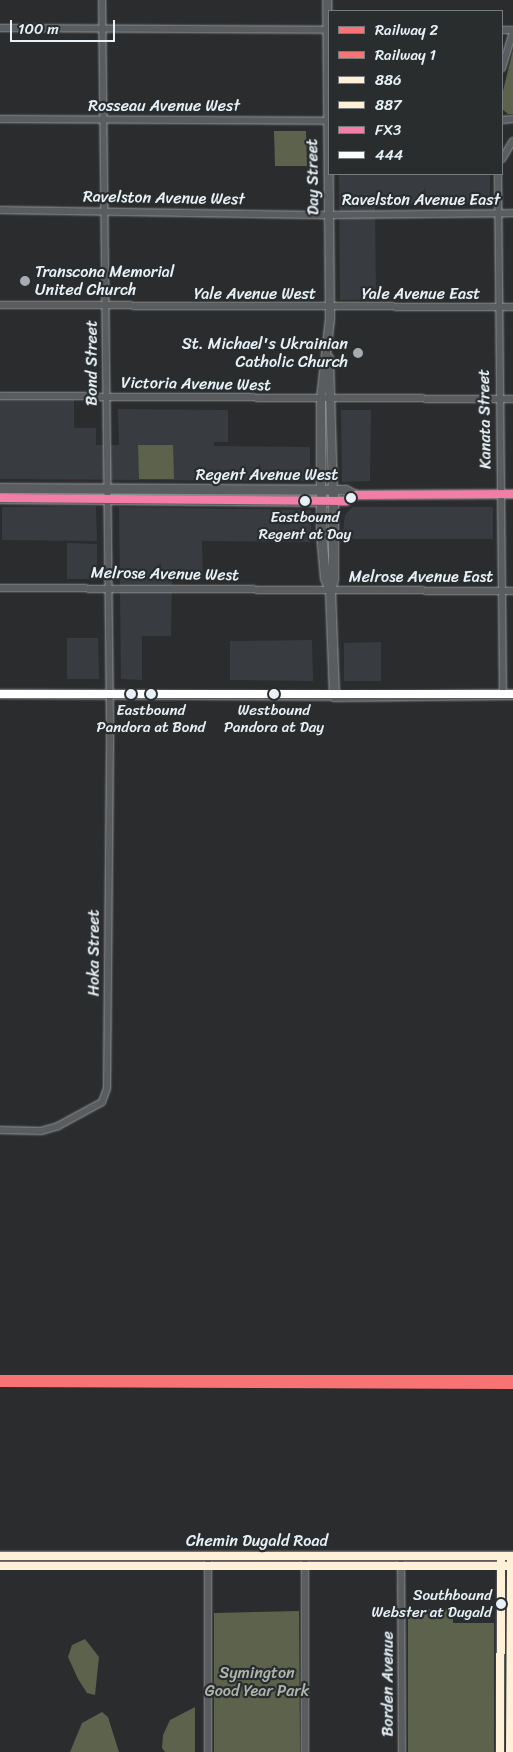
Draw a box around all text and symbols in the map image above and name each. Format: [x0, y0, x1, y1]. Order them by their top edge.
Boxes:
scale bar [12, 10, 118, 42]
legend [328, 10, 503, 175]
text: 100 m [18, 16, 59, 42]
text: Railway 2 [375, 17, 438, 43]
text: Railway 1 [375, 42, 436, 68]
text: 886 [375, 67, 402, 93]
text: 887 [375, 92, 402, 118]
street label: Rosseau Avenue West [88, 96, 240, 116]
text: FX3 [375, 117, 401, 143]
street label: Day Street [303, 139, 323, 215]
text: 444 [375, 142, 403, 168]
street label: Ravelston Avenue West [83, 187, 245, 209]
street label: Ravelston Avenue East [342, 190, 500, 210]
place label: Transcona Memorial United Church [35, 262, 174, 300]
marker: Transcona Memorial United Church [19, 275, 31, 287]
street label: Yale Avenue West [194, 284, 316, 304]
street label: Yale Avenue East [362, 284, 480, 304]
street label: Bond Street [82, 320, 102, 406]
place label: St. Michael's Ukrainian Catholic Church [182, 334, 348, 372]
marker: St. Michael's Ukrainian Catholic Church [352, 347, 364, 359]
street label: Kanata Street [475, 369, 495, 469]
street label: Victoria Avenue West [121, 373, 271, 395]
street label: Regent Avenue West [195, 465, 339, 485]
unlabelled marker [346, 493, 356, 503]
marker: Eastbound Regent at Day [300, 496, 310, 506]
place label: Eastbound Regent at Day [259, 508, 351, 543]
street label: Melrose Avenue West [90, 563, 240, 585]
street label: Melrose Avenue East [348, 567, 494, 587]
unlabelled marker [126, 689, 136, 699]
marker: Eastbound Pandora at Bond [146, 689, 156, 699]
marker: Westbound Pandora at Day [269, 689, 279, 699]
place label: Eastbound Pandora at Bond [97, 701, 205, 736]
place label: Westbound Pandora at Day [224, 701, 324, 736]
street label: Hoka Street [84, 910, 104, 996]
street label: Chemin Dugald Road [186, 1531, 328, 1551]
place label: Southbound Webster at Dugald [372, 1586, 492, 1621]
marker: Southbound Webster at Dugald [496, 1599, 506, 1609]
street label: Borden Avenue [378, 1631, 398, 1737]
park label: Symington Good Year Park [204, 1663, 310, 1701]

